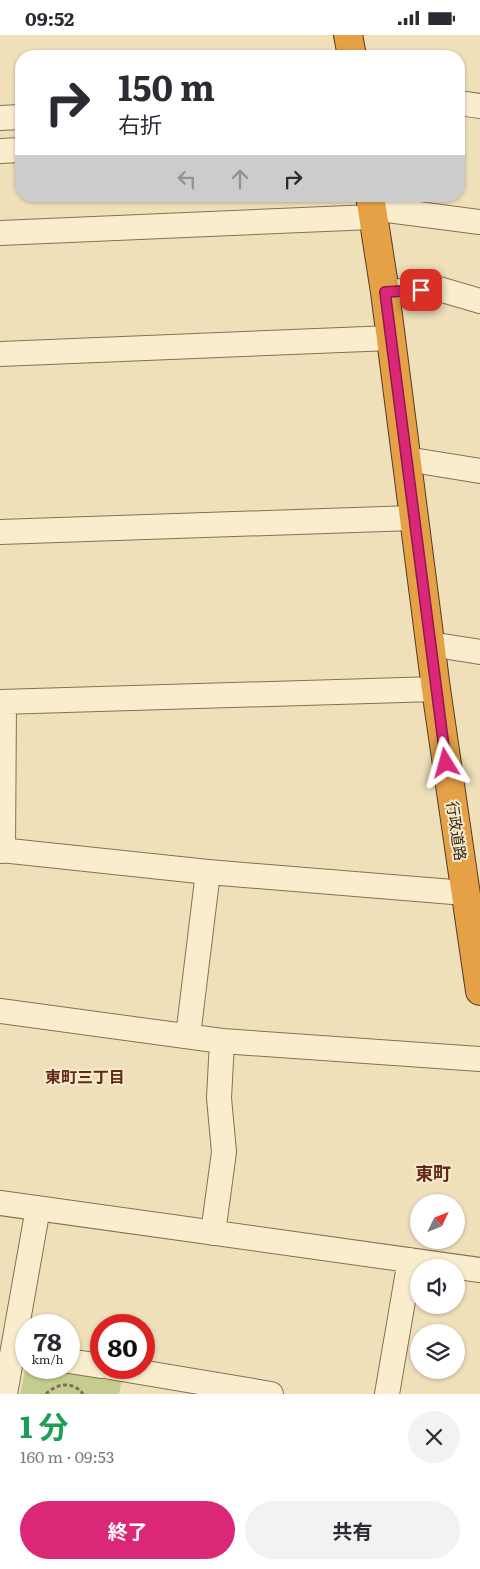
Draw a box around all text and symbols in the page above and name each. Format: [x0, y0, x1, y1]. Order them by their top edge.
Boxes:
text: 09:52 [25, 4, 74, 32]
text: 150 m [118, 60, 215, 112]
icon: right [35, 70, 100, 135]
text: 右折 [118, 107, 162, 140]
icon: left [173, 165, 201, 193]
icon: ahead [226, 165, 254, 193]
icon: right [279, 165, 307, 193]
pin [400, 269, 442, 311]
icon: arrive [407, 276, 435, 304]
position arrow [419, 736, 471, 788]
street label: 行政道路 [442, 799, 473, 862]
district label: 東町三丁目 [45, 1064, 125, 1088]
district label: 東町 [415, 1159, 451, 1186]
north arrow [410, 1194, 465, 1249]
map controls [410, 1194, 465, 1379]
button: sound [410, 1259, 465, 1314]
speed limit sign: 80 [90, 1314, 155, 1379]
text: 78 [33, 1322, 62, 1359]
button: layers [410, 1324, 465, 1379]
text: km/h [32, 1350, 63, 1368]
text: 1 分 [20, 1403, 68, 1447]
button: close [408, 1411, 460, 1463]
text: 160 m · 09:53 [20, 1444, 115, 1468]
button: 終了 [20, 1501, 235, 1559]
button: 共有 [245, 1501, 460, 1559]

